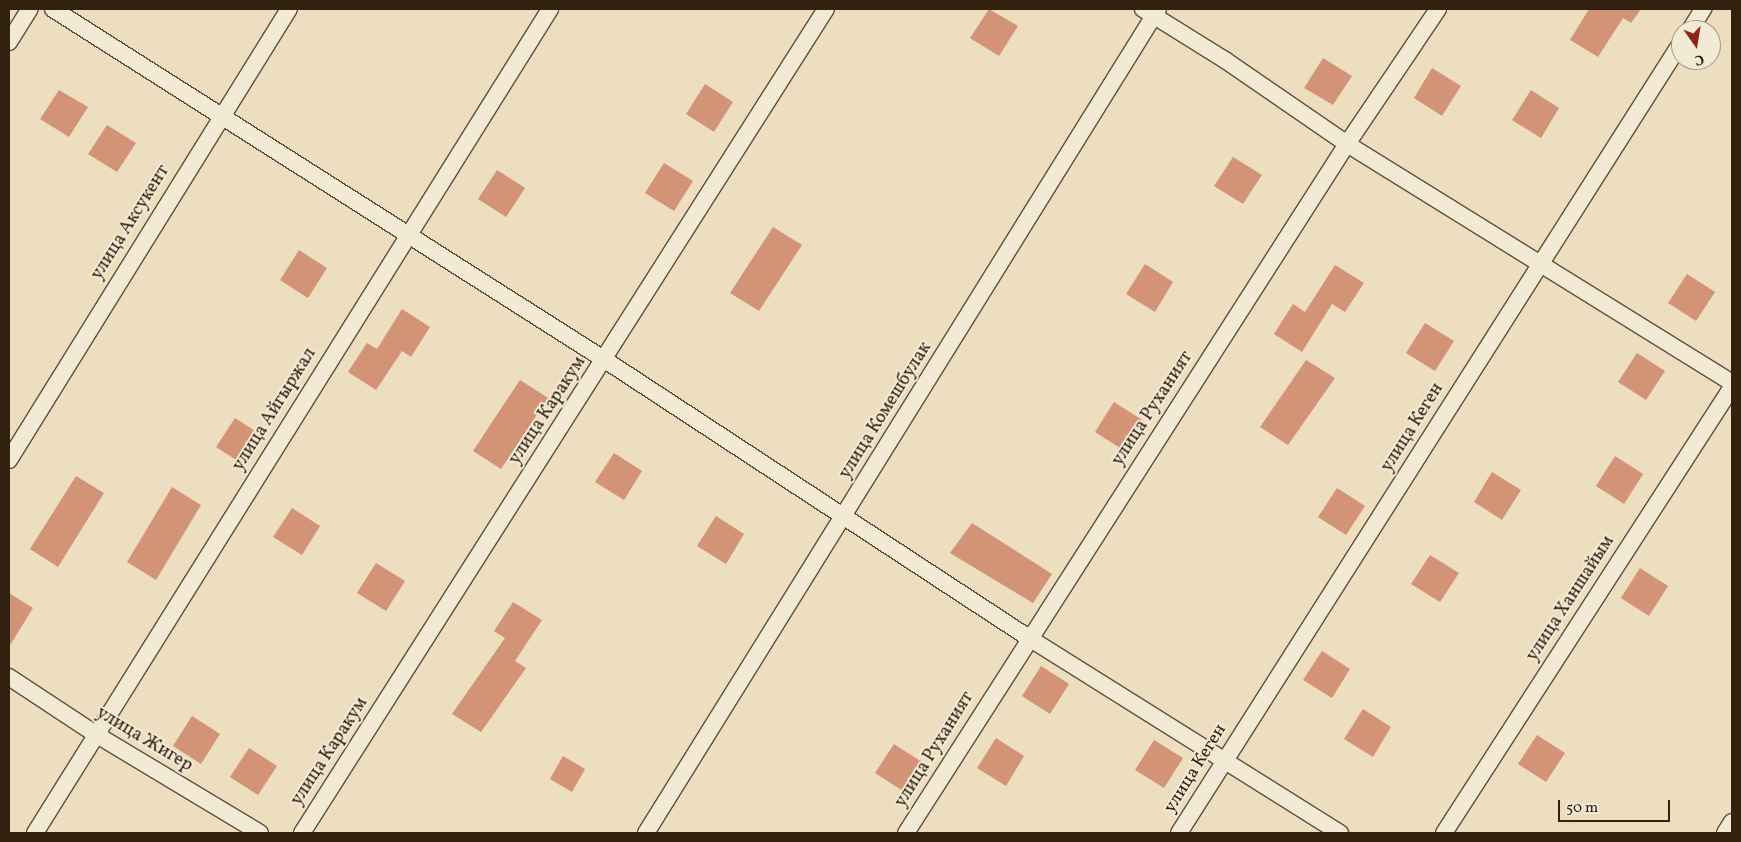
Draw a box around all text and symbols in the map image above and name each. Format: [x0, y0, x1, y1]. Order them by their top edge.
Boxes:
north arrow [1671, 20, 1721, 70]
text: С [1693, 49, 1706, 69]
street label: улица Аксукент [87, 162, 175, 284]
street label: улица Комешбулак [835, 339, 937, 483]
street label: улица Айгыржал [228, 344, 322, 476]
street label: улица Руханият [1108, 348, 1198, 470]
street label: улица Каракум [505, 353, 591, 469]
street label: улица Кеген [1377, 379, 1449, 477]
street label: улица Ханшайым [1522, 532, 1620, 666]
street label: улица Руханият [891, 688, 979, 812]
street label: улица Каракум [287, 694, 373, 810]
street label: улица Жигер [92, 703, 196, 777]
street label: улица Кеген [1160, 720, 1232, 818]
scale bar [1561, 790, 1674, 822]
text: 50 m [1566, 798, 1598, 819]

